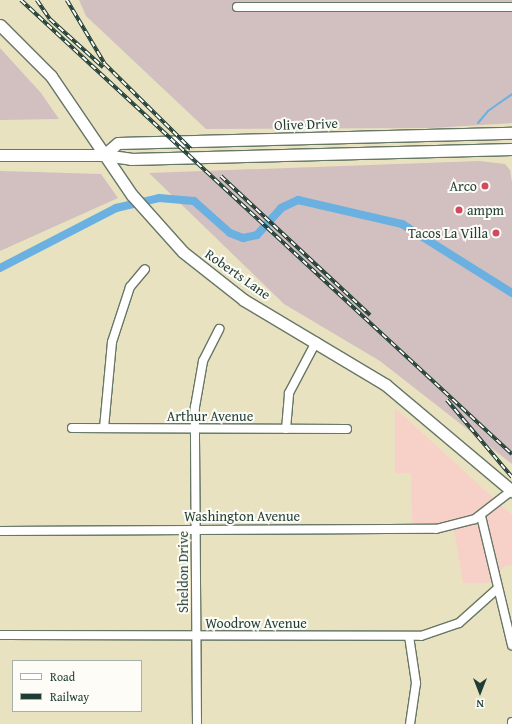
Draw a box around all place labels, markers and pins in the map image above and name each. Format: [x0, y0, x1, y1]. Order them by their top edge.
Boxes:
place label: Arco [450, 178, 477, 194]
marker: Arco [480, 181, 490, 191]
place label: ampm [467, 202, 504, 218]
marker: ampm [454, 205, 464, 215]
place label: Tacos La Villa [408, 225, 488, 241]
marker: Tacos La Villa [491, 228, 501, 238]

